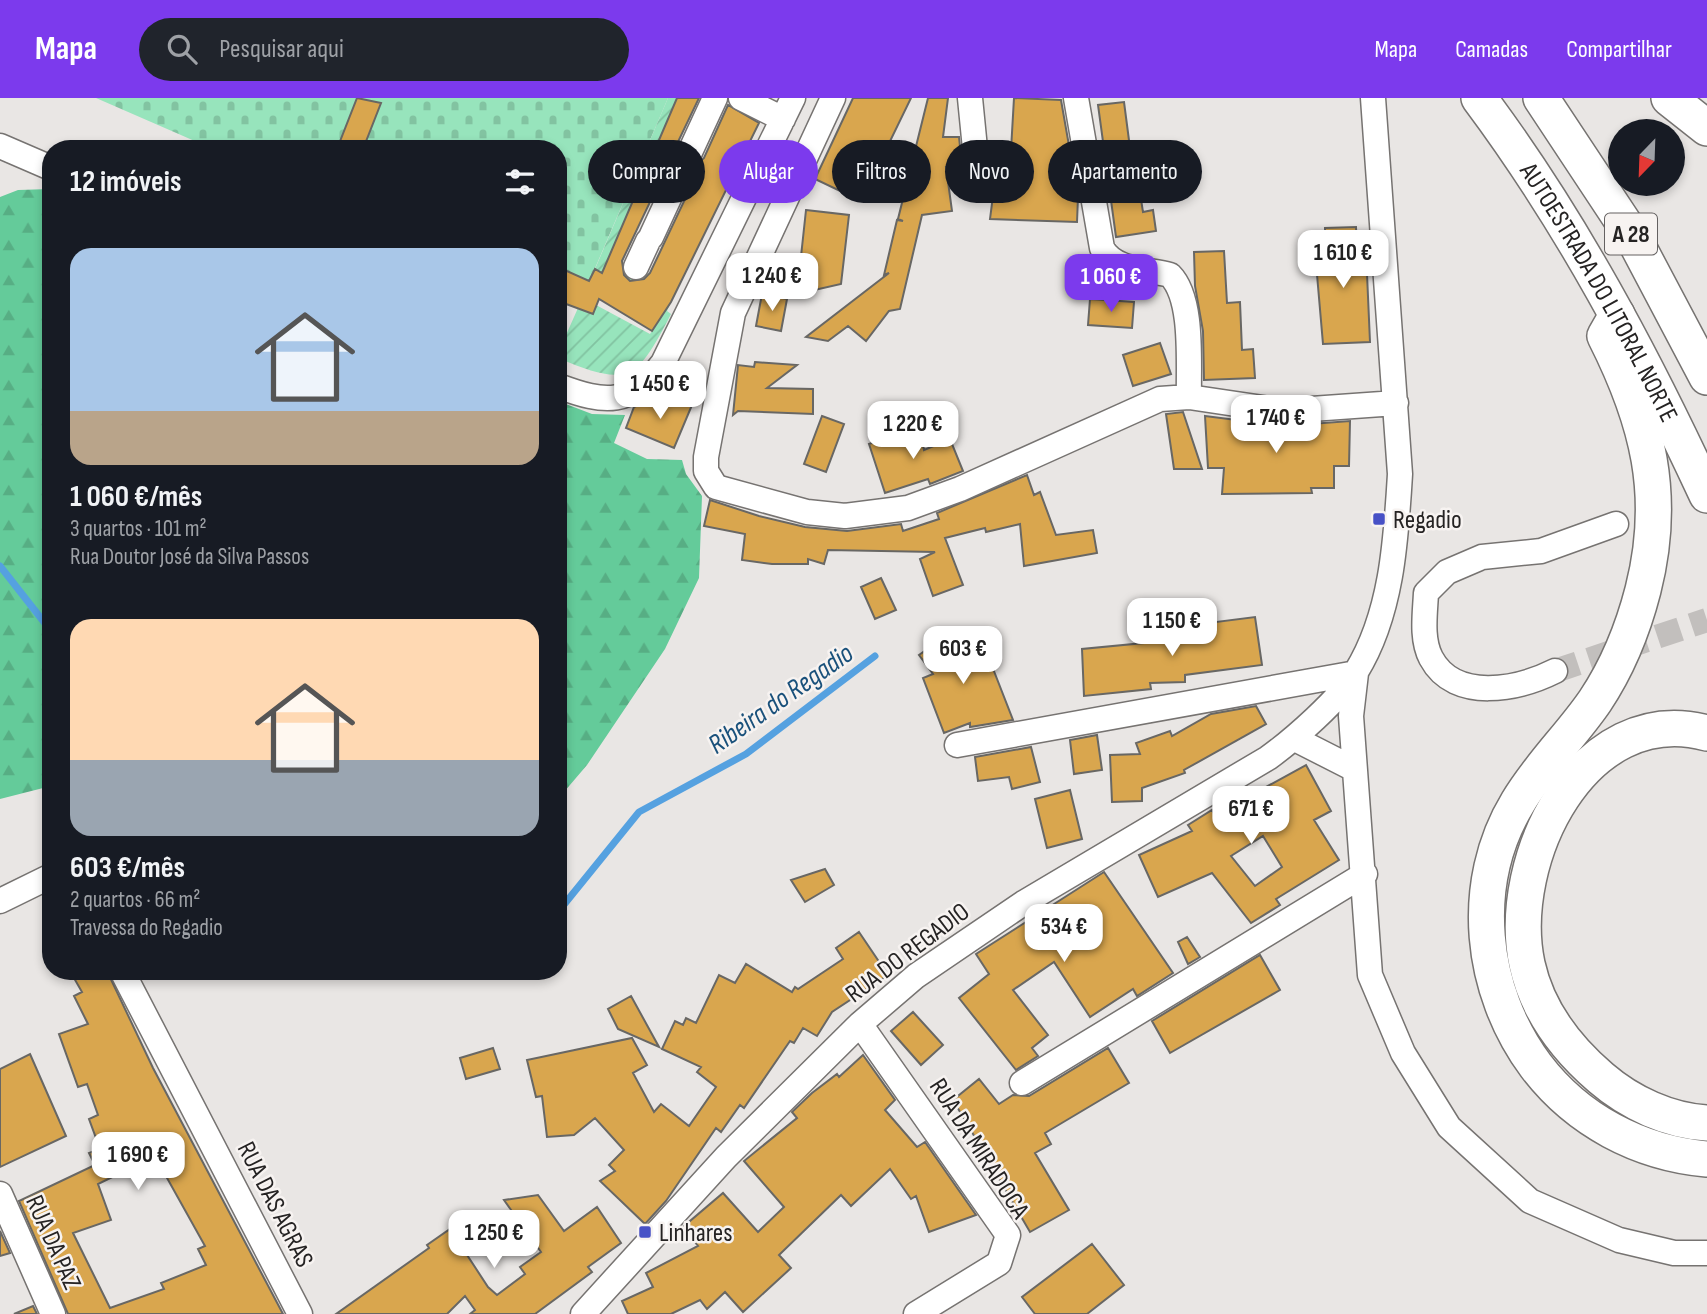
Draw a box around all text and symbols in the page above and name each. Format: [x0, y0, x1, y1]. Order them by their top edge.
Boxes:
search box [139, 18, 629, 81]
text: Mapa [35, 29, 97, 69]
icon: search [163, 30, 201, 68]
text: Pesquisar aqui [219, 34, 344, 65]
text: Mapa [1375, 35, 1417, 64]
text: Camadas [1455, 35, 1528, 64]
text: Compartilhar [1566, 35, 1672, 64]
north arrow [1608, 119, 1685, 196]
map controls [1608, 119, 1685, 196]
chip: Comprar [588, 140, 705, 203]
chip: Alugar [719, 140, 818, 203]
chip: Filtros [832, 140, 931, 203]
chip: Novo [945, 140, 1034, 203]
chip: Apartamento [1048, 140, 1202, 203]
street label: AUTOESTRADA DO LITORAL NORTE [1512, 157, 1684, 428]
icon: filters [501, 163, 539, 201]
text: 12 imóveis [70, 164, 181, 200]
road number: A 28 [1605, 214, 1657, 254]
pin: 1 610 € [1278, 230, 1408, 290]
text: 1 610 € [1314, 239, 1372, 267]
pin: 1 240 € [707, 254, 837, 313]
pin: 1 060 € [1046, 254, 1176, 314]
text: 1 240 € [742, 262, 802, 290]
text: 1 060 € [1081, 263, 1141, 291]
icon: home [242, 294, 368, 420]
pin: 1 450 € [595, 362, 725, 421]
text: 1 450 € [630, 370, 690, 398]
pin: 1 740 € [1211, 396, 1341, 455]
pin: 1 220 € [848, 402, 978, 461]
text: 1 740 € [1247, 404, 1305, 432]
text: 1 220 € [883, 410, 943, 438]
text: 1 060 €/mês [70, 479, 202, 515]
place label: Regadio [1393, 505, 1462, 536]
marker: Regadio [1371, 511, 1387, 527]
text: 3 quartos · 101 m² [70, 515, 207, 543]
text: Rua Doutor José da Silva Passos [70, 543, 309, 571]
pin: 1 150 € [1107, 598, 1237, 658]
text: 1 150 € [1143, 607, 1201, 635]
pin: 603 € [914, 626, 1012, 686]
text: 603 € [939, 635, 987, 663]
water label: Ribeira do Regadio [702, 637, 860, 761]
icon: home [242, 665, 368, 791]
pin: 671 € [1202, 786, 1300, 846]
text: 671 € [1228, 795, 1274, 823]
text: 603 €/mês [70, 850, 185, 886]
text: 2 quartos · 66 m² [70, 886, 200, 914]
street label: RUA DO REGADIO [840, 897, 976, 1010]
pin: 534 € [1015, 904, 1113, 964]
text: 534 € [1041, 913, 1087, 941]
text: Travessa do Regadio [70, 914, 223, 942]
street label: RUA DA MIRADOCA [922, 1073, 1036, 1225]
pin: 1 690 € [73, 1132, 203, 1192]
street label: RUA DAS AGRAS [230, 1137, 319, 1273]
text: 1 690 € [108, 1141, 168, 1169]
street label: RUA DA PAZ [18, 1191, 87, 1295]
pin: 1 250 € [429, 1210, 559, 1270]
place label: Linhares [659, 1218, 733, 1249]
text: 1 250 € [464, 1219, 524, 1247]
marker: Linhares [637, 1224, 653, 1240]

